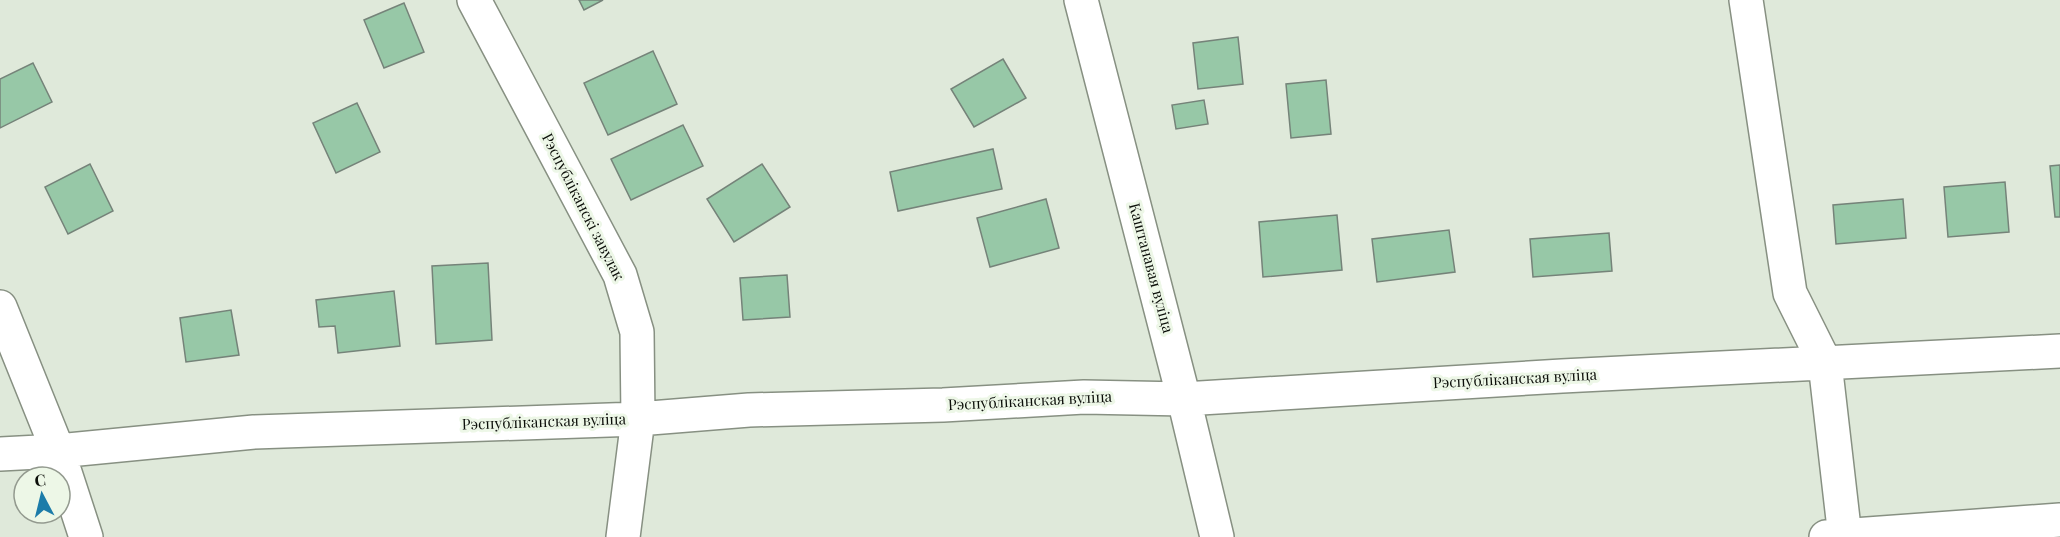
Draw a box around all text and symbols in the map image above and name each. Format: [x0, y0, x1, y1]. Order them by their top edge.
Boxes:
street label: Рэспубліканскі завулак [538, 130, 630, 284]
street label: Каштанавая вуліца [1125, 201, 1179, 335]
street label: Рэспубліканская вуліца [1432, 364, 1598, 392]
street label: Рэспубліканская вуліца [947, 386, 1113, 414]
street label: Рэспубліканская вуліца [461, 408, 627, 434]
north arrow [12, 465, 72, 525]
text: С [33, 469, 47, 491]

